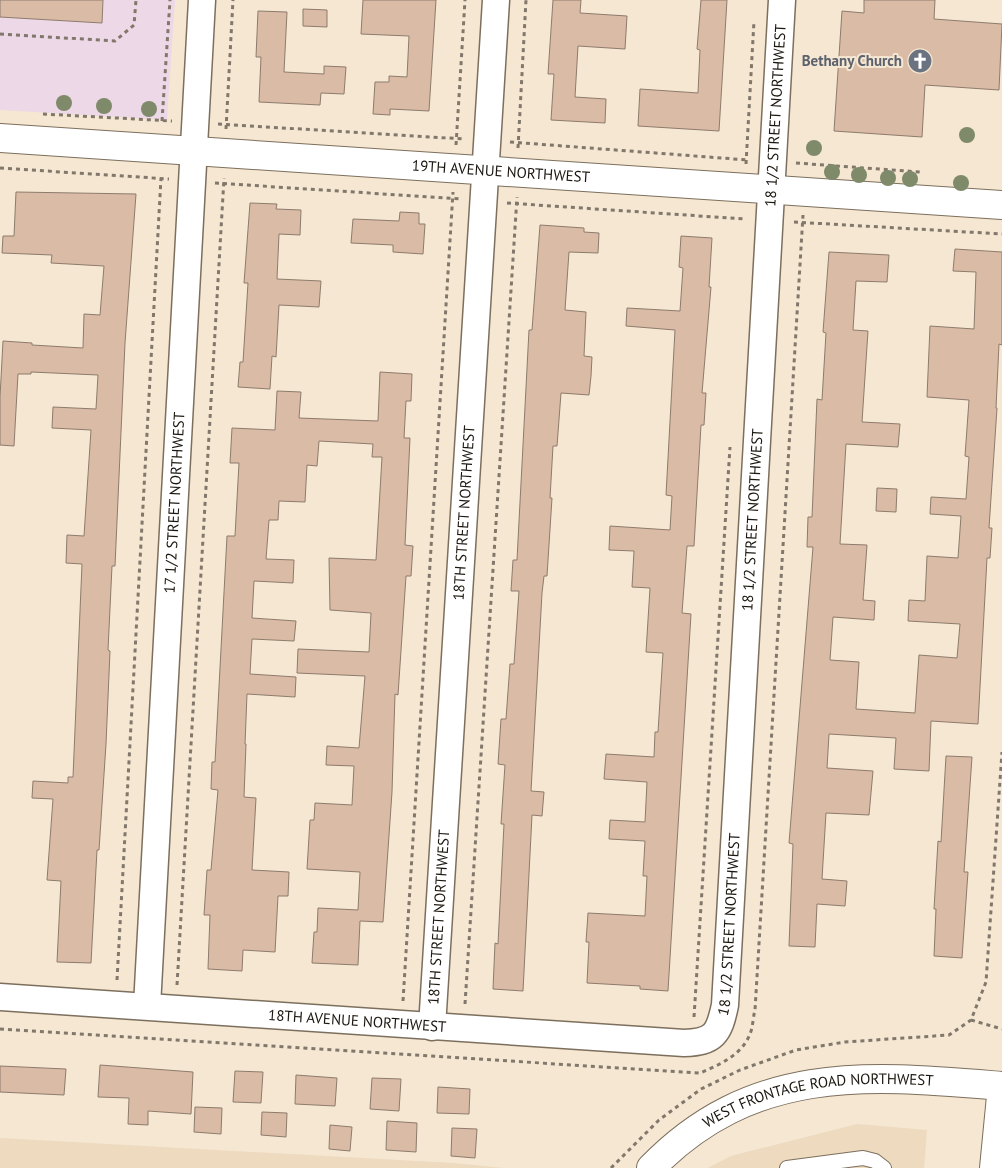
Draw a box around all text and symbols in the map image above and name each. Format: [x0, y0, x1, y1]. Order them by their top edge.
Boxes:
street label: 18 1/2 STREET NORTHWEST [760, 23, 790, 207]
church icon: Bethany Church [907, 48, 933, 74]
place label: Bethany Church [802, 51, 902, 70]
street label: 19TH AVENUE NORTHWEST [411, 156, 591, 186]
street label: 17 1/2 STREET NORTHWEST [160, 411, 189, 594]
street label: 18TH STREET NORTHWEST [449, 424, 479, 601]
street label: 18 1/2 STREET NORTHWEST [737, 427, 767, 612]
street label: 18TH STREET NORTHWEST [423, 828, 453, 1005]
street label: 18 1/2 STREET NORTHWEST [713, 832, 744, 1017]
street label: 18TH AVENUE NORTHWEST [268, 1005, 448, 1036]
street label: WEST FRONTAGE ROAD NORTHWEST [699, 1069, 935, 1132]

